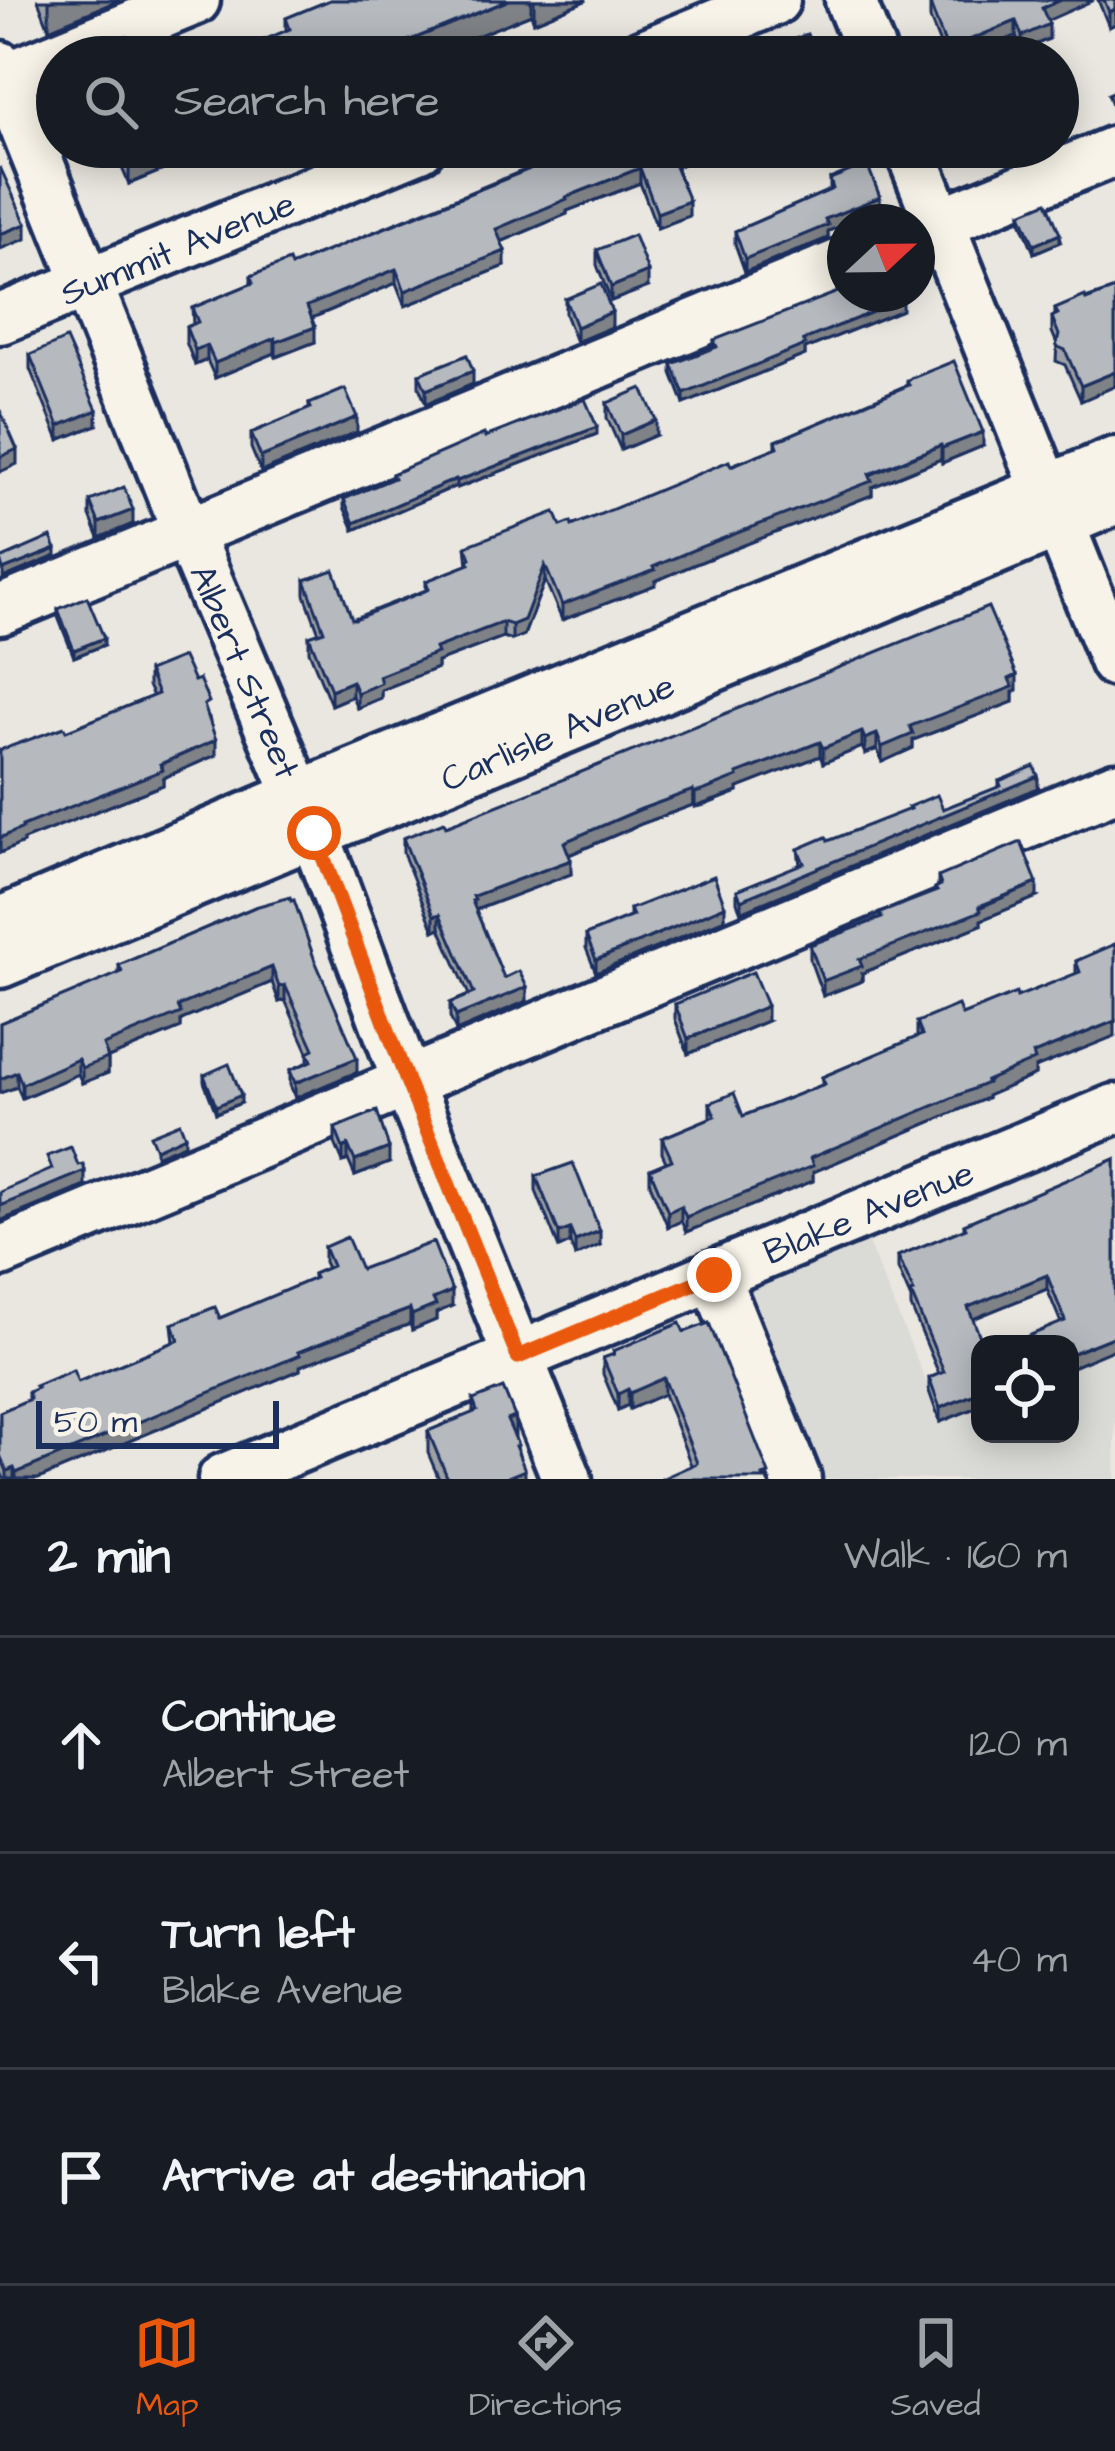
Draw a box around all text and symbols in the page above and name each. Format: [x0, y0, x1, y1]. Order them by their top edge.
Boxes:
search box [36, 36, 1079, 168]
icon: search [78, 69, 144, 135]
text: Search here [174, 71, 440, 133]
street label: Summit Avenue [53, 179, 303, 320]
north arrow [827, 204, 935, 312]
street label: Albert Street [176, 557, 312, 787]
street label: Carlisle Avenue [433, 661, 683, 805]
route start [287, 806, 341, 860]
street label: Blake Avenue [756, 1148, 982, 1279]
route end [687, 1248, 741, 1302]
map controls [971, 1335, 1079, 1443]
button: locate [971, 1335, 1079, 1443]
scale bar [36, 1395, 279, 1448]
text: 50 m [54, 1399, 137, 1445]
text: 2 min [48, 1522, 171, 1593]
text: Walk · 160 m [844, 1530, 1067, 1584]
text: Continue [162, 1687, 336, 1749]
icon: ahead [48, 1712, 114, 1778]
text: 120 m [969, 1718, 1067, 1772]
text: Albert Street [162, 1749, 409, 1803]
text: Turn left [162, 1903, 355, 1965]
icon: left [48, 1928, 114, 1994]
text: 40 m [970, 1934, 1067, 1988]
text: Blake Avenue [162, 1965, 403, 2019]
icon: arrive [48, 2144, 114, 2210]
text: Arrive at destination [162, 2146, 585, 2208]
tab: Map [134, 2310, 200, 2428]
tab: Directions [469, 2310, 622, 2428]
tab: Saved [891, 2310, 981, 2428]

